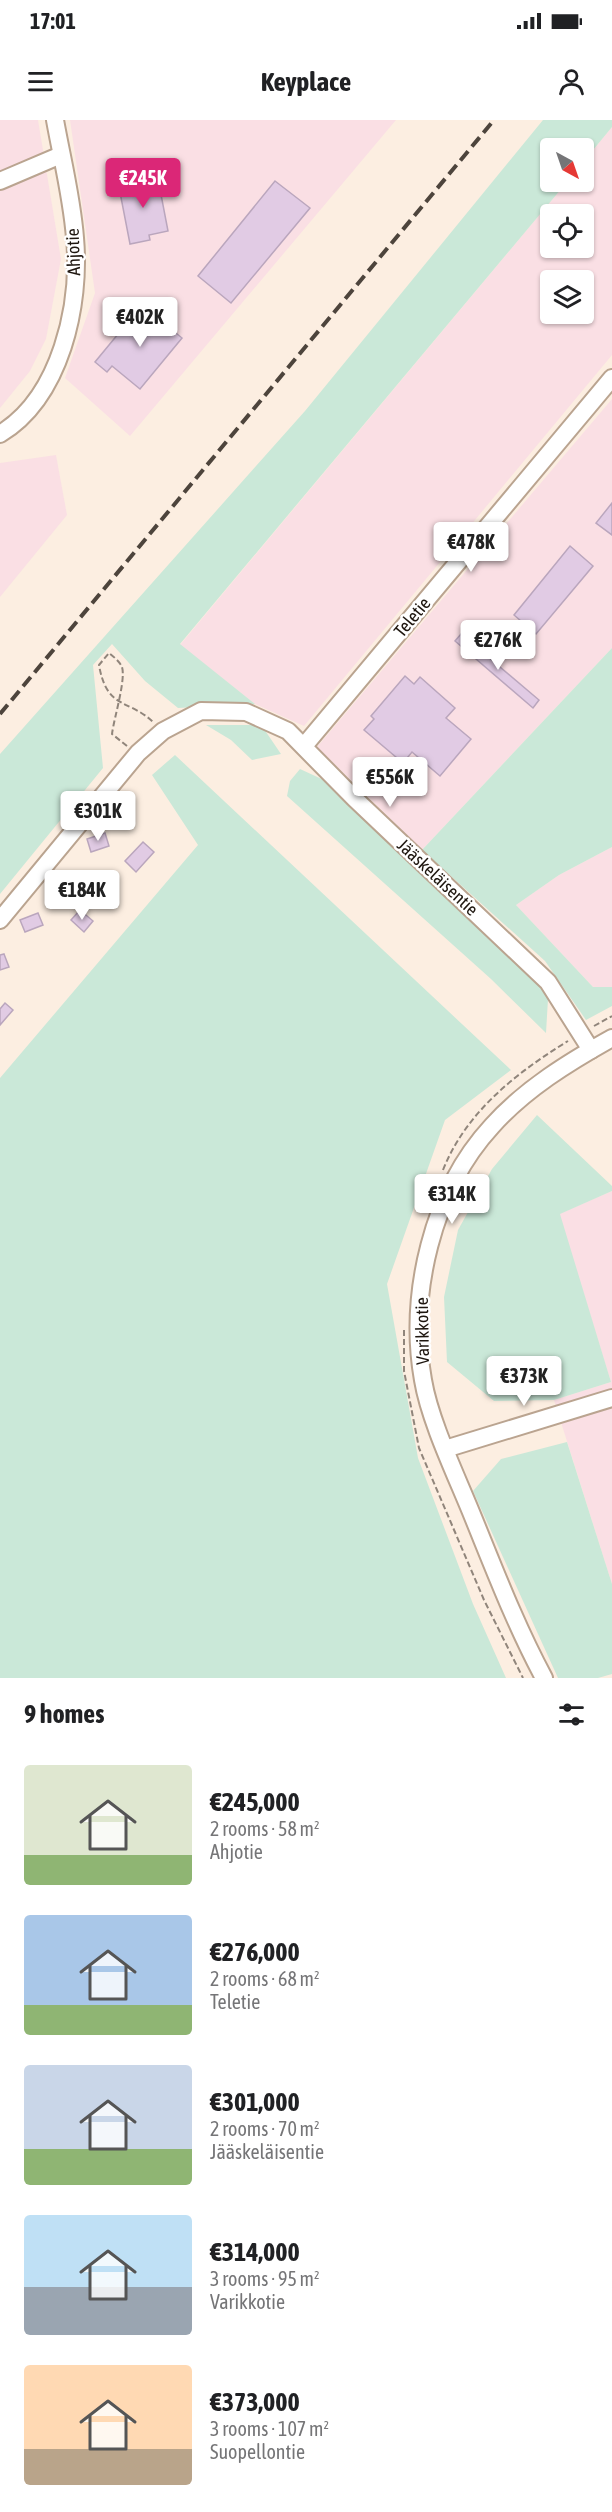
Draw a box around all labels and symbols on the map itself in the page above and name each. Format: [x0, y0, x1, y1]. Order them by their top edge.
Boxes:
north arrow [540, 138, 594, 192]
pin: €245K [101, 158, 185, 209]
street label: Ahjotie [62, 228, 84, 276]
pin: €402K [98, 297, 182, 348]
pin: €478K [429, 522, 513, 573]
street label: Teletie [389, 593, 435, 641]
pin: €276K [456, 620, 540, 671]
pin: €556K [348, 757, 432, 808]
pin: €301K [56, 791, 140, 842]
street label: Jääskeläisentie [393, 834, 483, 920]
pin: €184K [40, 870, 124, 921]
pin: €314K [410, 1174, 494, 1225]
street label: Varikkotie [411, 1297, 433, 1365]
pin: €373K [482, 1356, 566, 1407]

